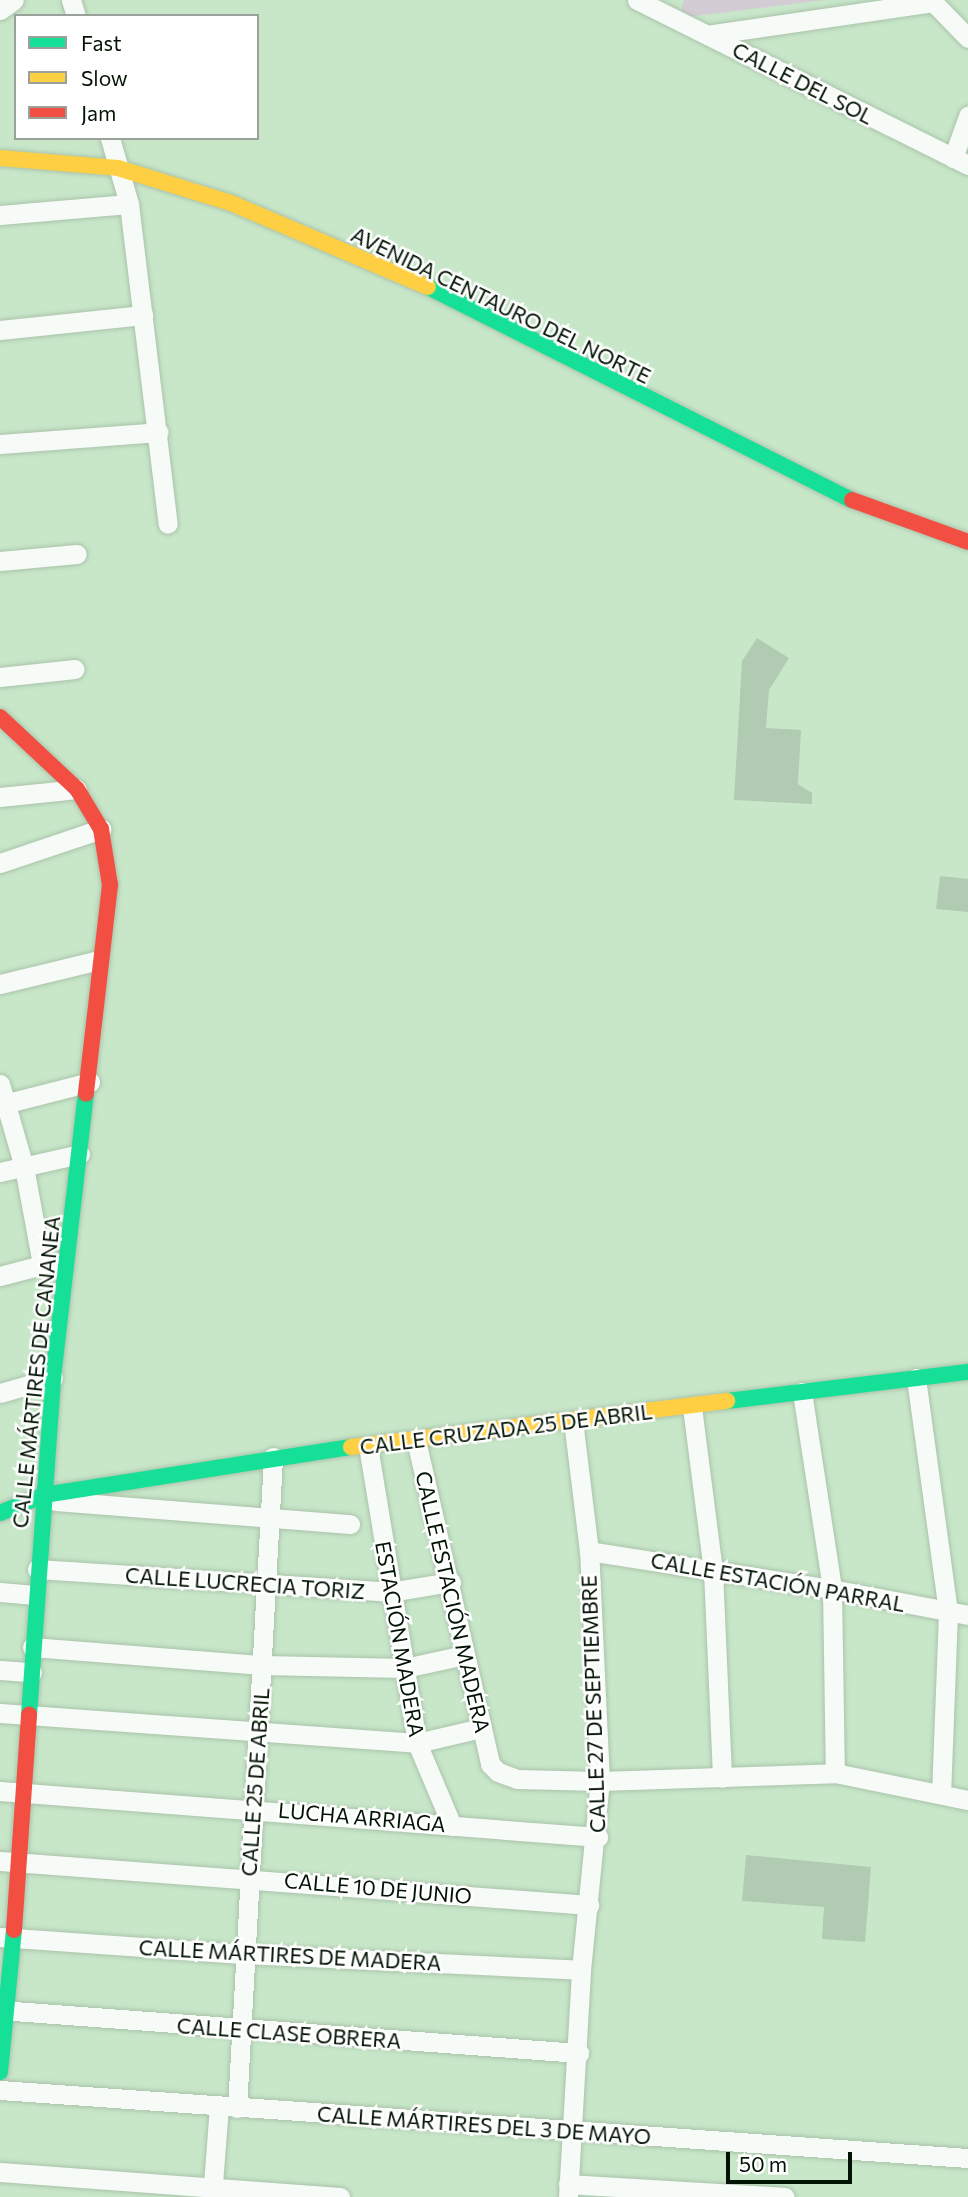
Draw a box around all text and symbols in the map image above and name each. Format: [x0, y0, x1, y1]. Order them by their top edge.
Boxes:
legend [14, 14, 259, 140]
text: Fast [81, 30, 122, 55]
street label: CALLE DEL SOL [728, 37, 878, 129]
text: Slow [81, 65, 128, 90]
text: Jam [81, 100, 116, 125]
street label: AVENIDA CENTAURO DEL NORTE [347, 221, 655, 389]
street label: CALLE MÁRTIRES DE CANANEA [7, 1215, 65, 1529]
street label: CALLE CRUZADA 25 DE ABRIL [358, 1399, 654, 1459]
street label: CALLE ESTACIÓN MADERA [411, 1469, 495, 1735]
street label: ESTACIÓN MADERA [370, 1539, 430, 1739]
street label: CALLE ESTACIÓN PARRAL [649, 1547, 907, 1617]
street label: CALLE LUCRECIA TORIZ [124, 1562, 366, 1604]
street label: CALLE 27 DE SEPTIEMBRE [576, 1575, 610, 1833]
street label: CALLE 25 DE ABRIL [236, 1687, 274, 1877]
street label: LUCHA ARRIAGA [277, 1797, 447, 1837]
street label: CALLE 10 DE JUNIO [283, 1867, 473, 1909]
street label: CALLE MÁRTIRES DE MADERA [138, 1934, 442, 1976]
street label: CALLE CLASE OBRERA [176, 2013, 402, 2053]
street label: CALLE MÁRTIRES DEL 3 DE MAYO [316, 2101, 652, 2149]
scale bar [730, 2138, 856, 2182]
text: 50 m [739, 2151, 787, 2176]

